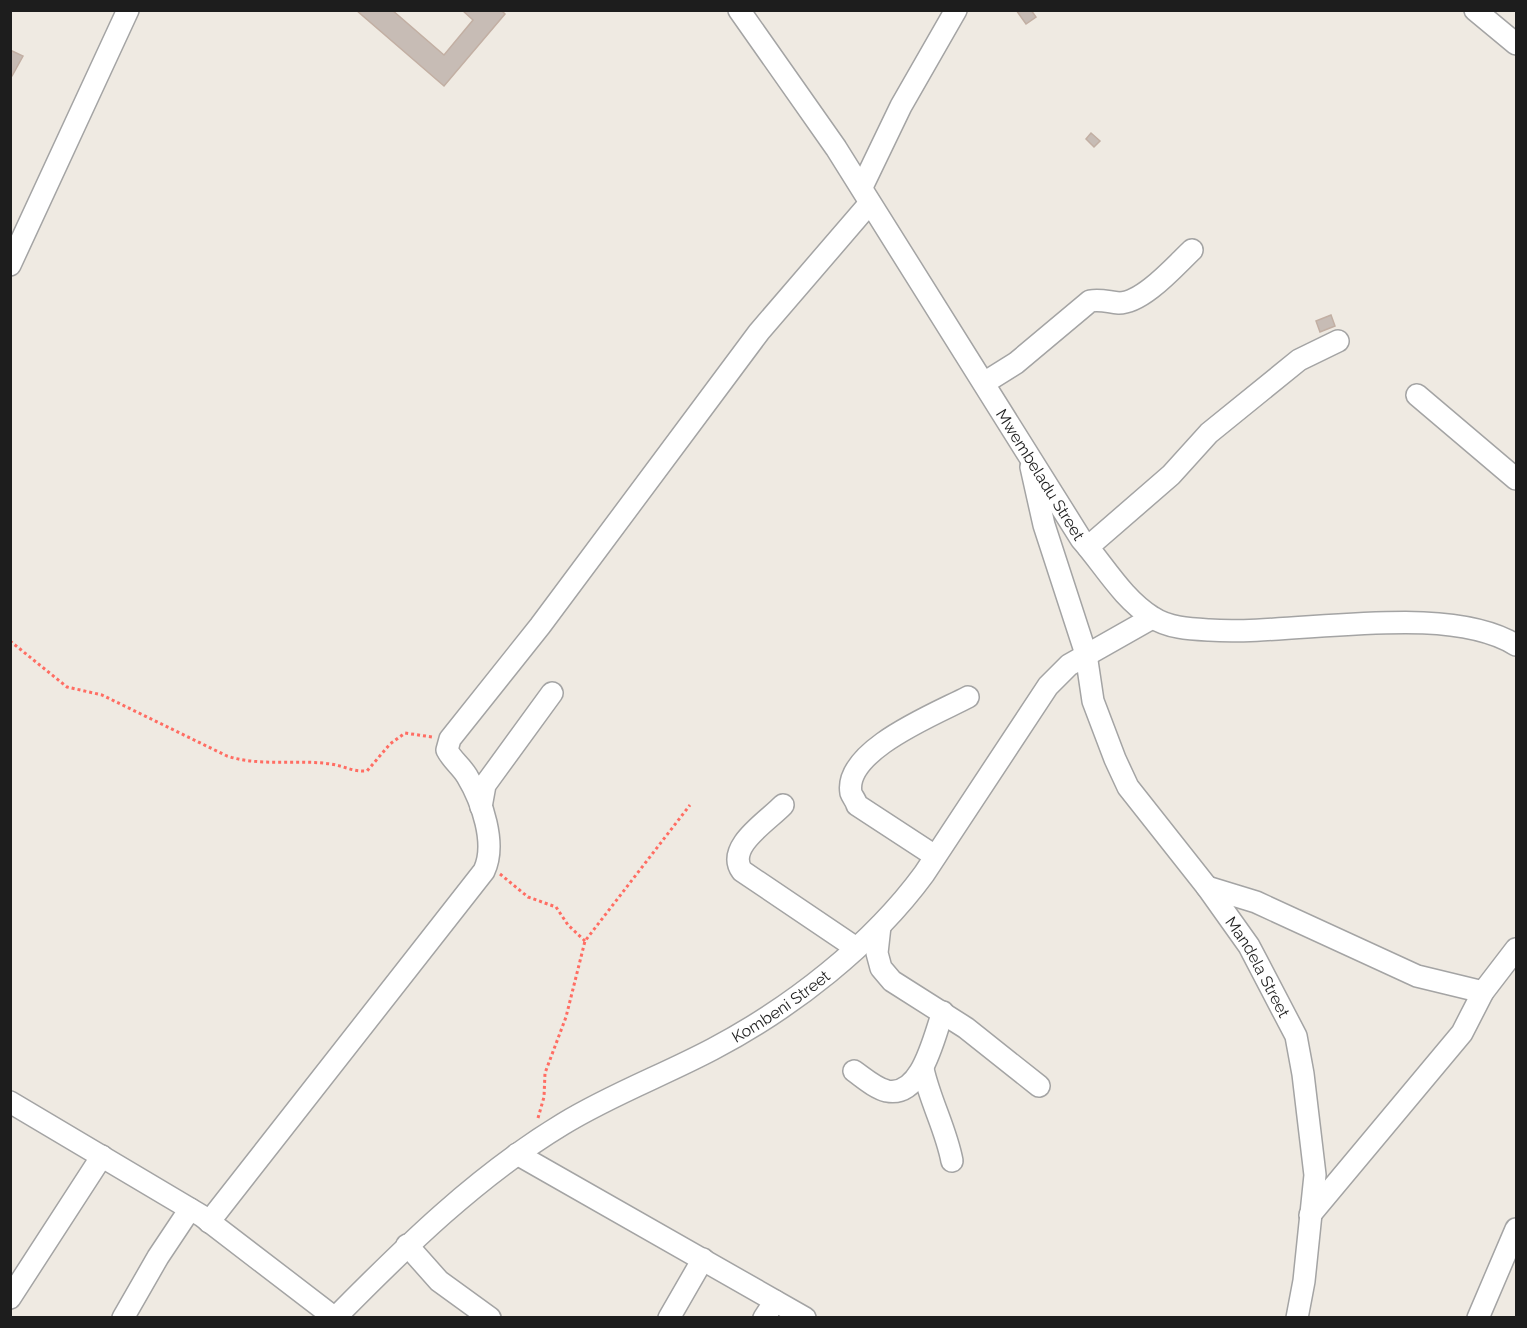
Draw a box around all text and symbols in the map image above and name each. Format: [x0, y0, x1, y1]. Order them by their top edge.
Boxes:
street label: Mwembeladu Street [992, 406, 1089, 544]
street label: Mandela Street [1221, 913, 1294, 1021]
street label: Kombeni Street [728, 966, 834, 1047]

